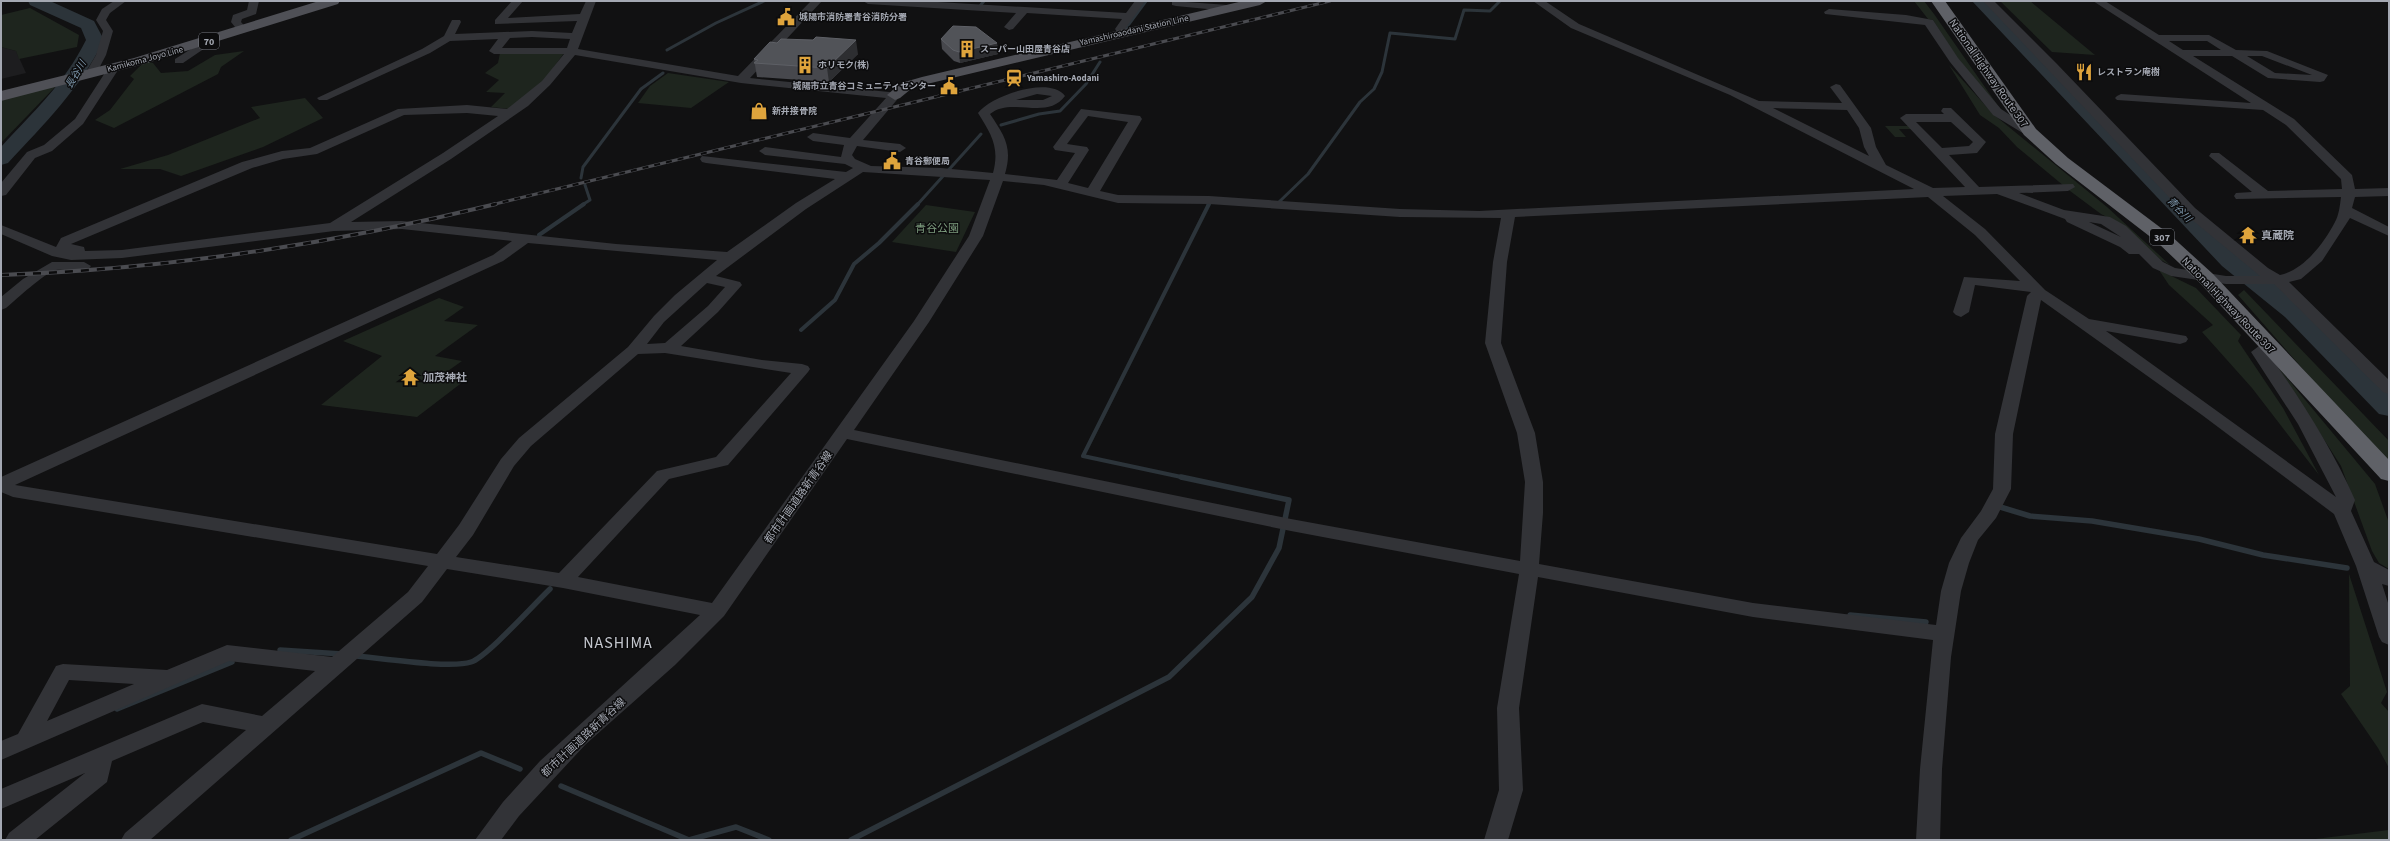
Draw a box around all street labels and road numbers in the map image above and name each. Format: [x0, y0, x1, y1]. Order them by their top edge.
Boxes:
street label: Yamashiroaodani Station Line [1077, 11, 1190, 50]
street label: National Highway Route 307 [1945, 16, 2032, 131]
road number: 70 [199, 33, 219, 49]
street label: Kamikoma Joyo Line [106, 43, 185, 76]
road number: 307 [2150, 229, 2174, 245]
street label: National Highway Route 307 [2178, 254, 2279, 357]
street label: 都市計画道路新青谷線 [761, 448, 836, 547]
street label: 都市計画道路新青谷線 [538, 694, 629, 780]

